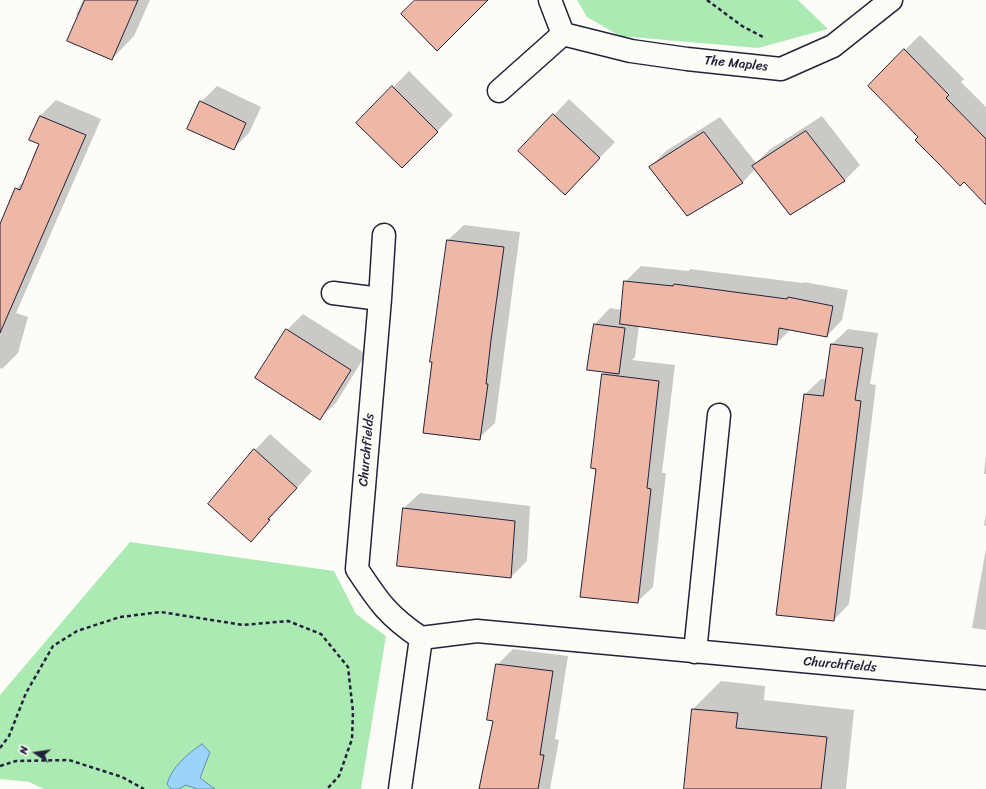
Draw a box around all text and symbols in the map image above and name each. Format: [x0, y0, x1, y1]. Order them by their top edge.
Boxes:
street label: The Maples [703, 53, 769, 75]
street label: Churchfields [356, 413, 378, 487]
street label: Churchfields [803, 654, 877, 676]
north arrow [16, 733, 56, 773]
text: N [14, 744, 34, 756]

